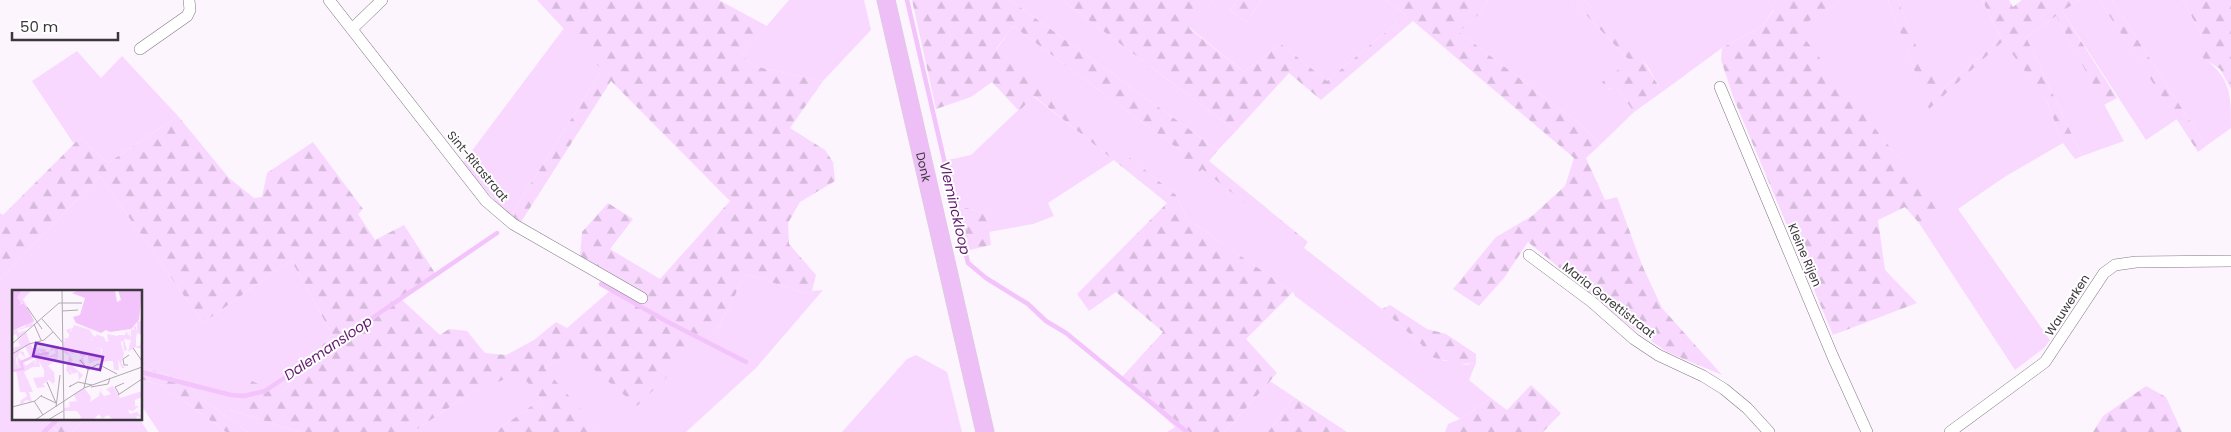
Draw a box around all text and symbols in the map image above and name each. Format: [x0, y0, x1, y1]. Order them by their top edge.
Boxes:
scale bar [12, 10, 119, 42]
text: 50 m [20, 16, 58, 37]
street label: Sint-Ritastraat [443, 127, 513, 205]
street label: Donk [913, 150, 936, 184]
water label: Vleminckloop [935, 159, 975, 257]
street label: Kleine Rijen [1784, 221, 1826, 289]
street label: Maria Gorettistraat [1559, 258, 1659, 342]
street label: Wauwerken [2041, 271, 2093, 339]
inset map [12, 290, 142, 420]
water label: Dalemansloop [280, 311, 376, 385]

